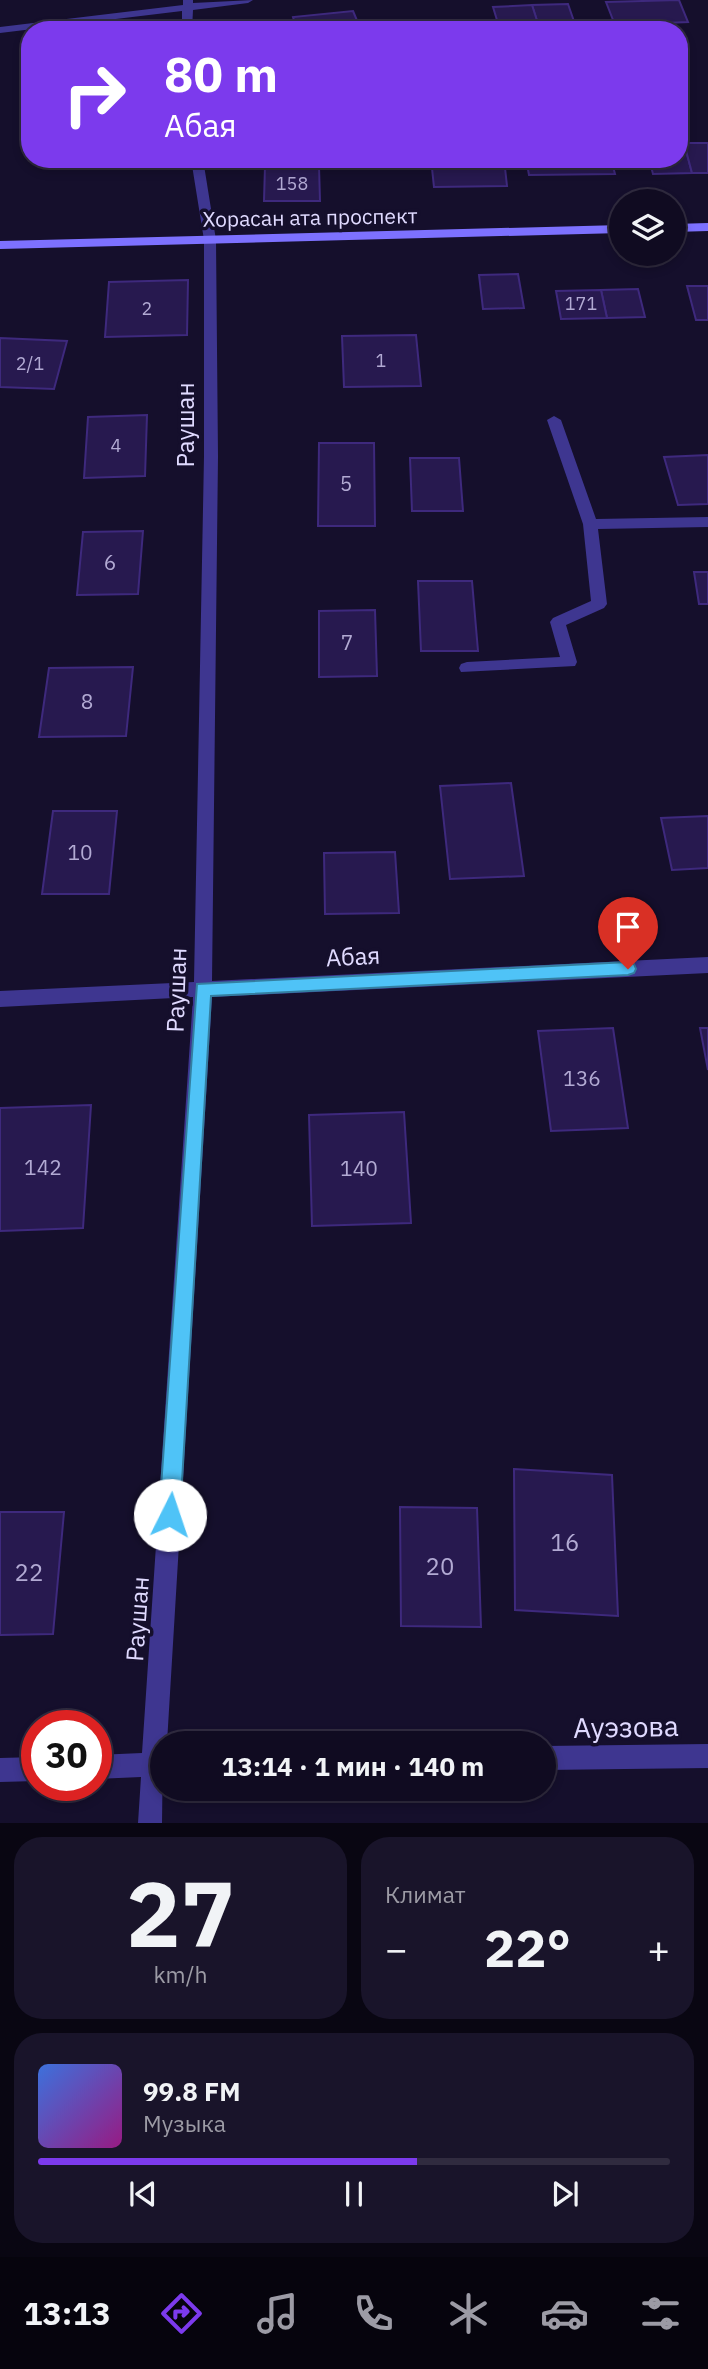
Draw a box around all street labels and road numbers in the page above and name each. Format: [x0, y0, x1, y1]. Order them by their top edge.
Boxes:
street label: Хорасан ата проспект [202, 201, 418, 233]
street label: Раушан [169, 382, 201, 468]
street label: Абая [325, 939, 381, 973]
street label: Раушан [159, 947, 193, 1033]
street label: Раушан [118, 1575, 156, 1662]
street label: Ауэзова [573, 1707, 679, 1746]

